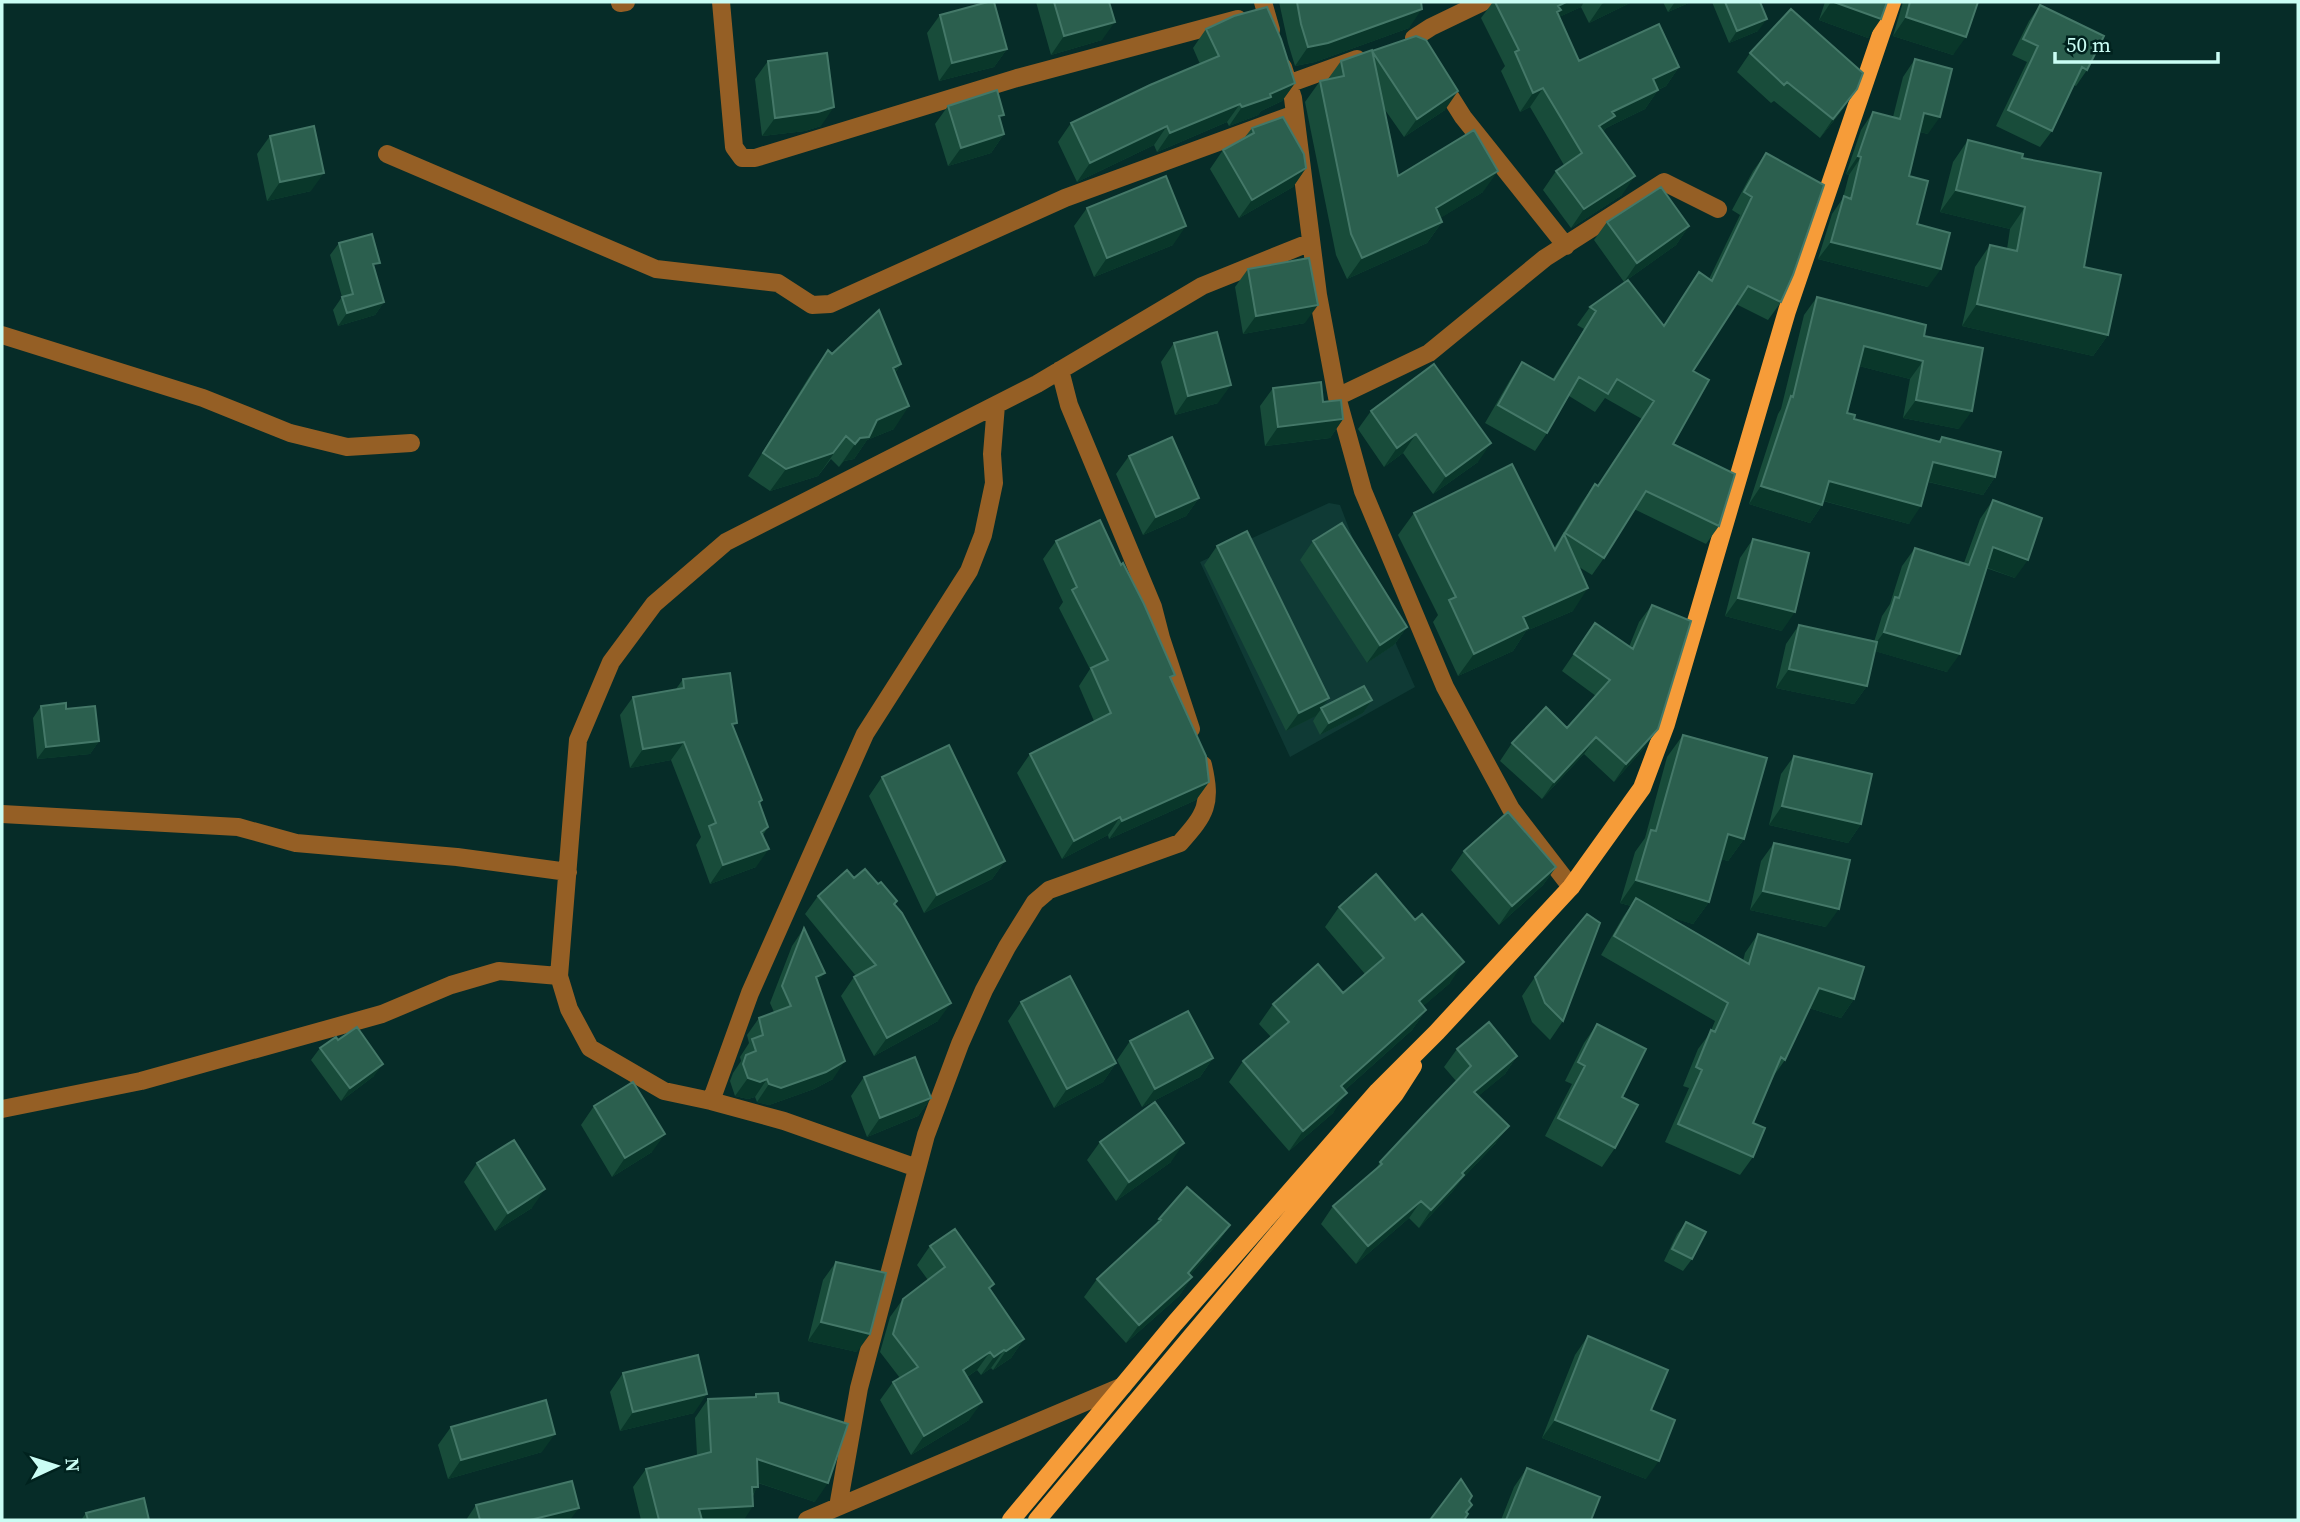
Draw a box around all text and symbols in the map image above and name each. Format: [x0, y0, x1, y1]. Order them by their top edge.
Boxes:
scale bar [2055, 21, 2218, 65]
text: 50 m [2066, 30, 2111, 59]
north arrow [21, 1431, 91, 1501]
text: N [60, 1457, 86, 1473]

